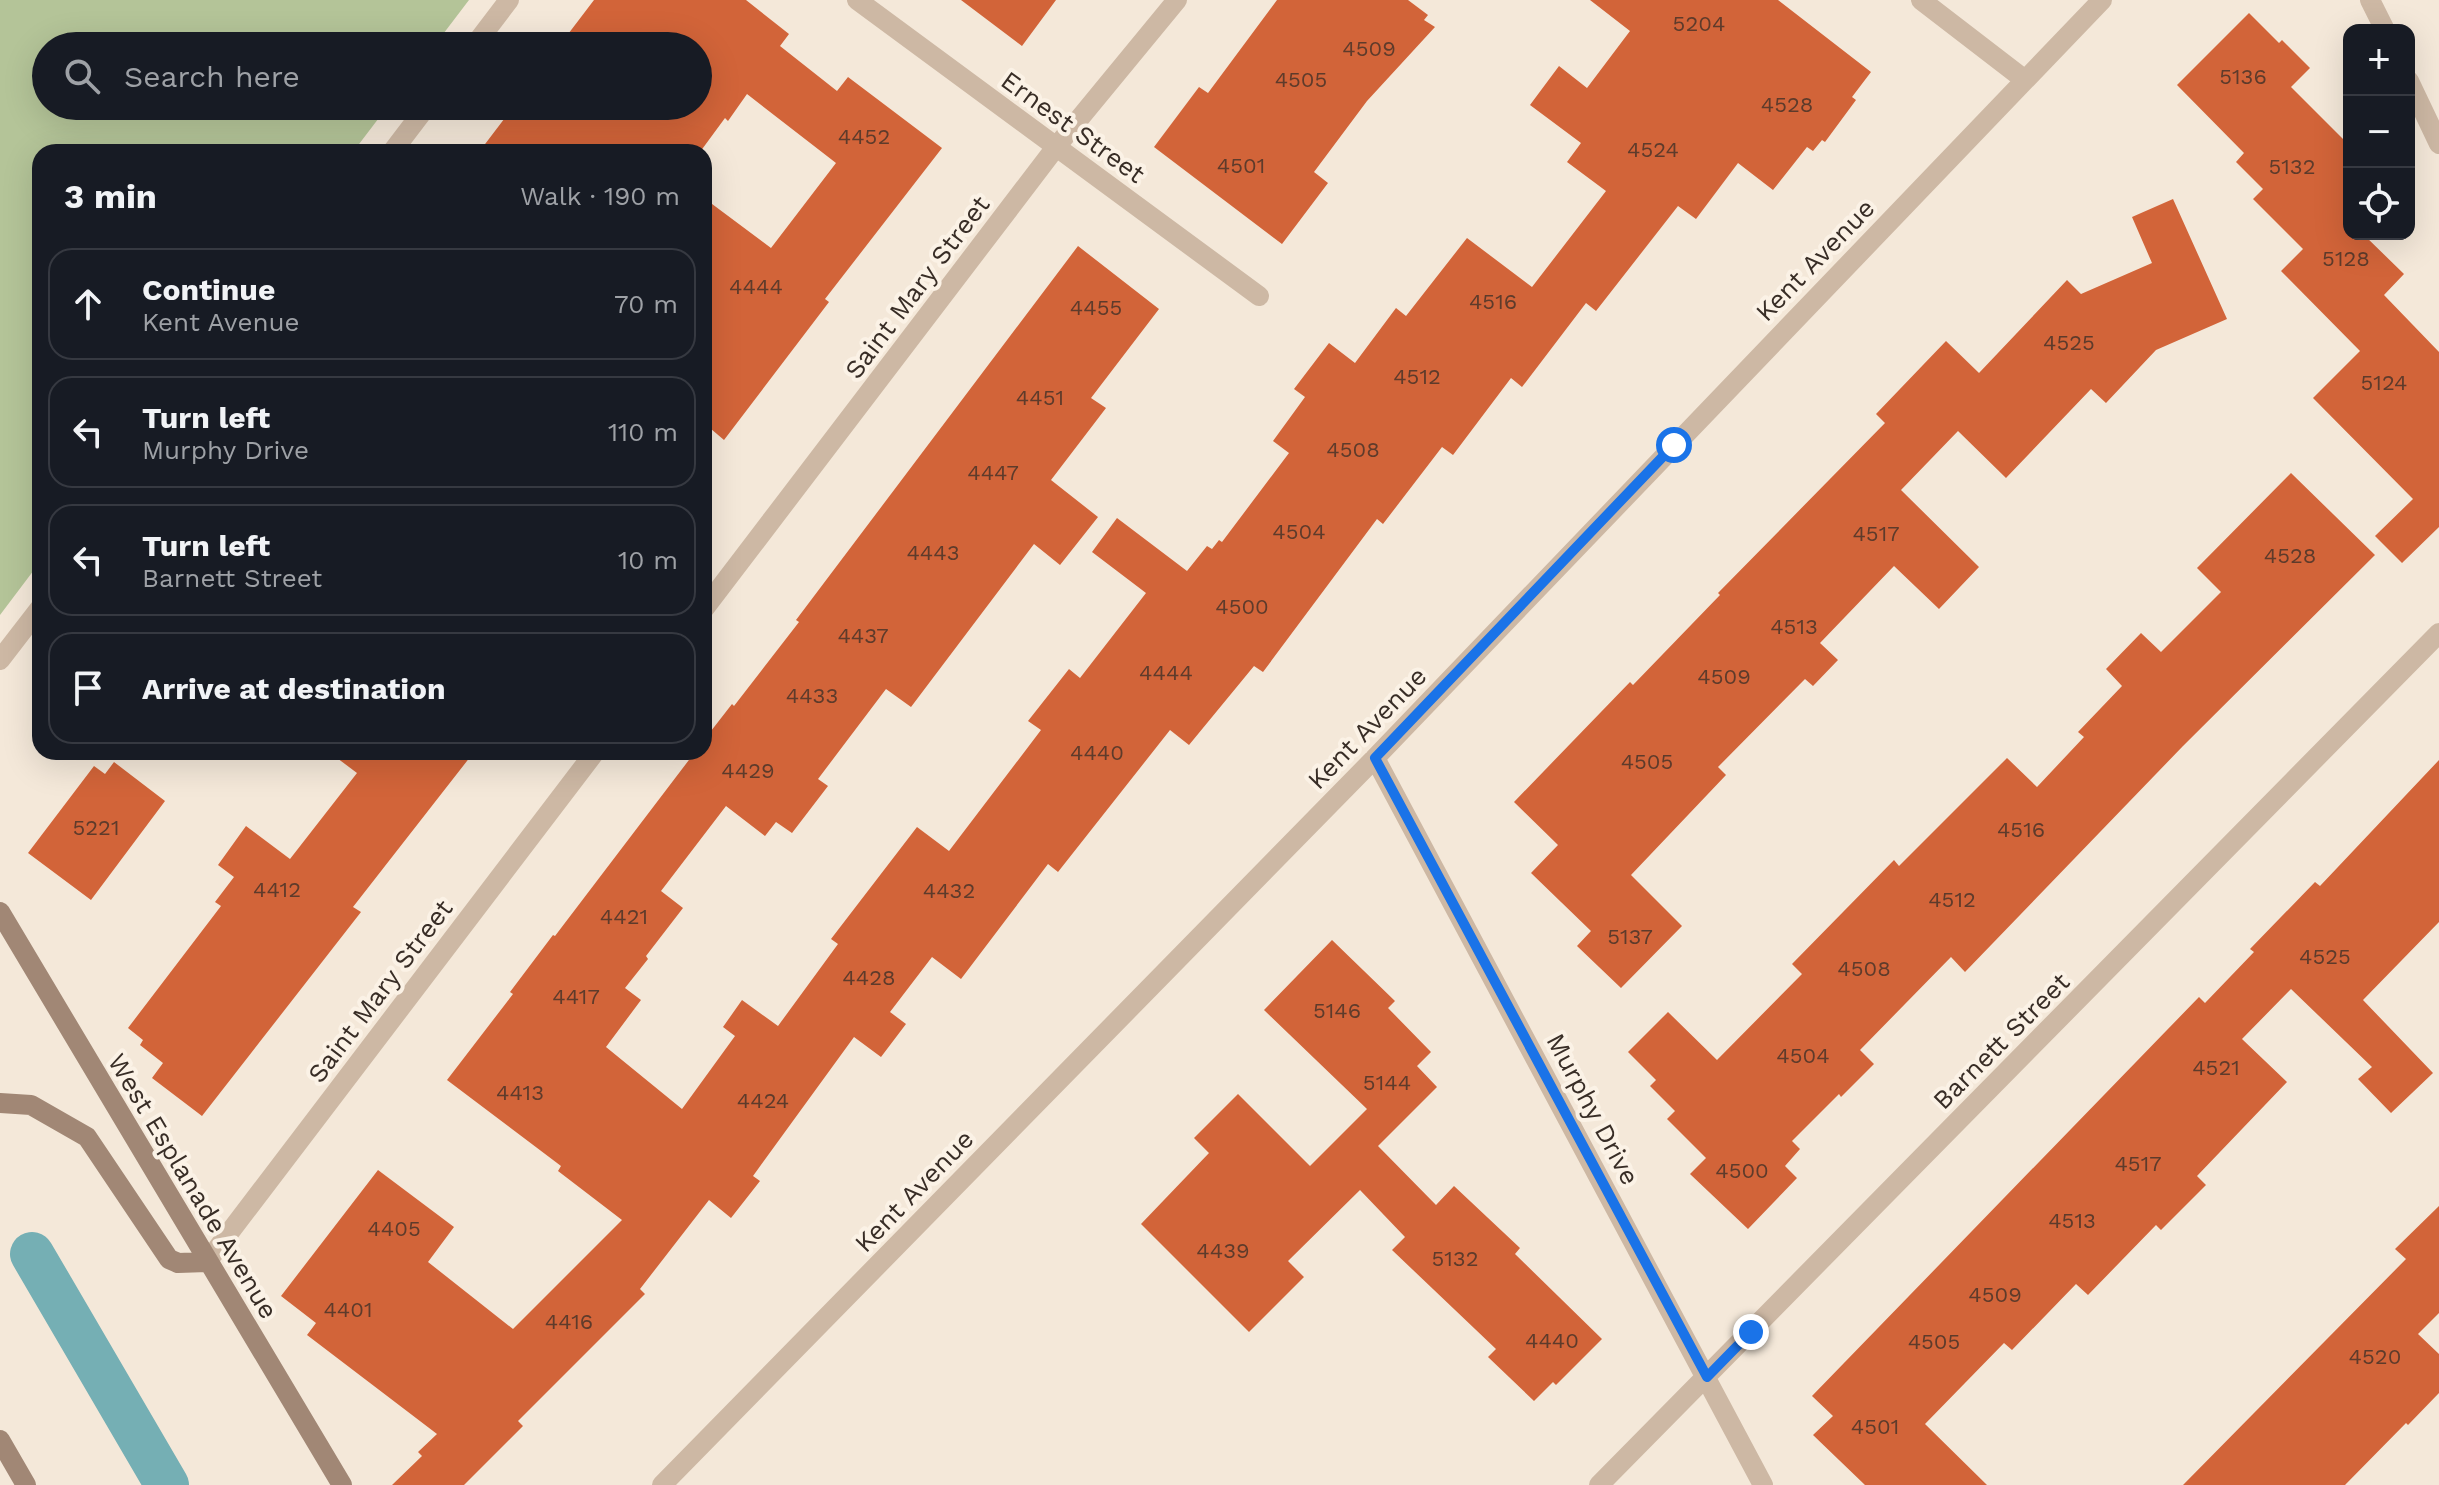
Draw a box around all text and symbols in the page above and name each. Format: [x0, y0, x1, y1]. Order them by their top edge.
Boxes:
house number: 5204 [1673, 11, 1725, 36]
map controls [2343, 24, 2415, 240]
button: + [2343, 24, 2415, 96]
search box [32, 32, 712, 120]
house number: 4509 [1342, 36, 1396, 61]
icon: search [60, 54, 104, 98]
text: Search here [124, 59, 300, 94]
house number: 5136 [2219, 64, 2267, 89]
street label: Ernest Street [995, 65, 1151, 189]
house number: 4505 [1275, 67, 1327, 92]
house number: 4528 [1761, 92, 1813, 117]
button: − [2343, 96, 2415, 168]
house number: 4452 [838, 124, 890, 149]
house number: 4524 [1627, 137, 1679, 162]
house number: 4501 [1217, 153, 1265, 178]
house number: 5132 [2268, 154, 2316, 179]
button: locate [2343, 168, 2415, 240]
text: 3 min [64, 176, 157, 216]
text: Walk · 190 m [520, 181, 680, 211]
street label: Saint Mary Street [839, 190, 996, 384]
street label: Kent Avenue [1749, 193, 1881, 327]
house number: 5128 [2322, 246, 2370, 271]
text: Continue [142, 272, 275, 307]
house number: 4444 [729, 274, 783, 299]
icon: ahead [66, 282, 110, 326]
text: 70 m [614, 289, 678, 319]
house number: 4516 [1469, 289, 1517, 314]
house number: 4455 [1070, 295, 1122, 320]
text: Kent Avenue [142, 307, 300, 337]
house number: 4525 [2043, 330, 2095, 355]
house number: 4512 [1393, 364, 1441, 389]
house number: 5124 [2361, 370, 2408, 395]
house number: 4451 [1016, 385, 1064, 410]
text: Turn left [142, 400, 270, 435]
icon: left [66, 410, 110, 454]
text: 110 m [608, 417, 678, 447]
route start [1656, 427, 1692, 463]
text: Murphy Drive [142, 435, 309, 465]
house number: 4508 [1326, 437, 1380, 462]
house number: 4447 [967, 460, 1019, 485]
house number: 4504 [1272, 519, 1326, 544]
house number: 4517 [1852, 521, 1900, 546]
text: Turn left [142, 528, 270, 563]
icon: left [66, 538, 110, 582]
house number: 4443 [906, 540, 960, 565]
house number: 4528 [2264, 543, 2316, 568]
text: 10 m [618, 545, 678, 575]
text: Barnett Street [142, 563, 322, 593]
house number: 4500 [1215, 594, 1269, 619]
house number: 4513 [1770, 614, 1818, 639]
house number: 4437 [837, 623, 889, 648]
house number: 4444 [1139, 660, 1193, 685]
street label: Kent Avenue [1301, 661, 1433, 795]
house number: 4509 [1697, 664, 1751, 689]
icon: arrive [66, 666, 110, 710]
text: Arrive at destination [142, 671, 446, 706]
house number: 4433 [786, 683, 838, 708]
house number: 4440 [1070, 740, 1124, 765]
house number: 4505 [1621, 749, 1673, 774]
house number: 4429 [721, 758, 775, 783]
house number: 5221 [72, 815, 120, 840]
house number: 4516 [1997, 817, 2045, 842]
house number: 4412 [253, 877, 301, 902]
house number: 4432 [923, 878, 975, 903]
house number: 4512 [1928, 887, 1976, 912]
street label: Saint Mary Street [302, 894, 459, 1088]
house number: 4421 [600, 904, 648, 929]
house number: 5137 [1607, 924, 1653, 949]
house number: 4525 [2299, 944, 2351, 969]
house number: 4508 [1837, 956, 1891, 981]
house number: 4428 [842, 965, 896, 990]
street label: Barnett Street [1927, 967, 2075, 1115]
house number: 4417 [552, 984, 600, 1009]
house number: 5146 [1313, 998, 1361, 1023]
street label: Murphy Drive [1541, 1028, 1645, 1190]
house number: 4504 [1776, 1043, 1830, 1068]
street label: West Esplanade Avenue [102, 1048, 284, 1324]
house number: 4521 [2192, 1055, 2240, 1080]
house number: 5144 [1363, 1070, 1411, 1095]
house number: 4413 [496, 1080, 544, 1105]
house number: 4424 [737, 1088, 789, 1113]
street label: Kent Avenue [848, 1124, 980, 1258]
house number: 4517 [2114, 1151, 2162, 1176]
house number: 4500 [1715, 1158, 1769, 1183]
house number: 4513 [2048, 1208, 2096, 1233]
house number: 4405 [367, 1216, 421, 1241]
house number: 4439 [1196, 1238, 1250, 1263]
house number: 5132 [1431, 1246, 1479, 1271]
house number: 4509 [1968, 1282, 2022, 1307]
house number: 4401 [323, 1297, 373, 1322]
house number: 4416 [545, 1309, 593, 1334]
route end [1733, 1314, 1769, 1350]
house number: 4440 [1525, 1328, 1579, 1353]
house number: 4505 [1908, 1329, 1960, 1354]
house number: 4520 [2349, 1344, 2401, 1369]
house number: 4501 [1851, 1414, 1899, 1439]

